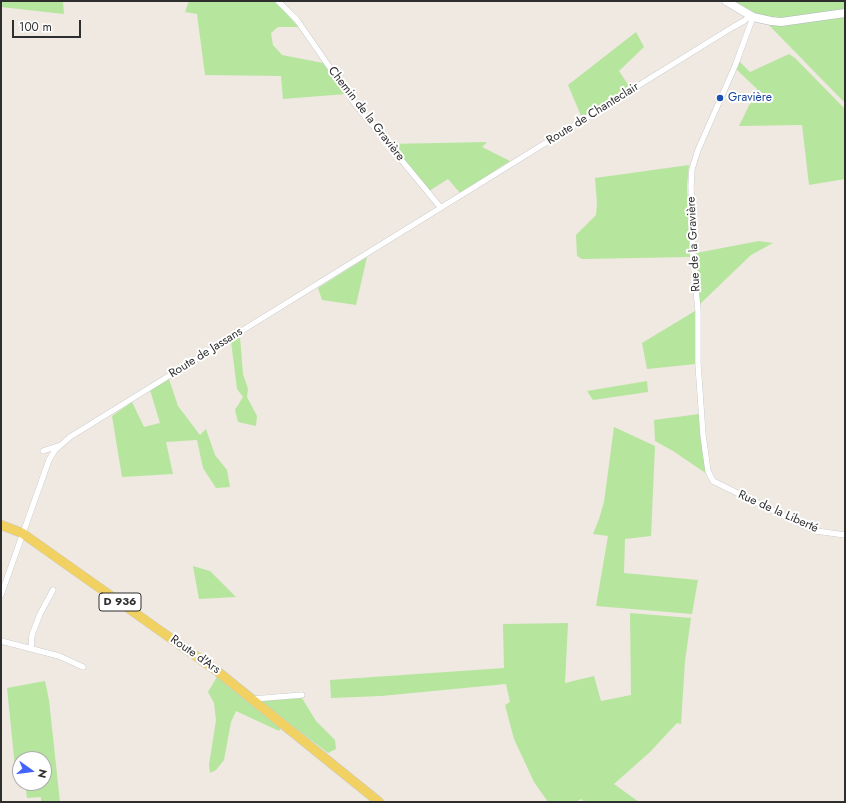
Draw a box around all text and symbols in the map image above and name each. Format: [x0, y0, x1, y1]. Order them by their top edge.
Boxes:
scale bar [14, 12, 83, 38]
text: 100 m [19, 18, 52, 36]
street label: Chemin de la Gravière [325, 64, 407, 164]
street label: Route de Chanteclair [544, 80, 642, 148]
place label: Gravière [728, 91, 772, 105]
marker: Gravière [715, 93, 725, 103]
street label: Rue de la Gravière [684, 196, 704, 292]
street label: Route de Jassans [167, 325, 245, 381]
street label: Rue de la Liberté [736, 488, 820, 536]
road number: D 936 [99, 593, 141, 611]
street label: Route d'Ars [167, 633, 223, 677]
north arrow [12, 751, 52, 791]
text: N [34, 767, 51, 780]

